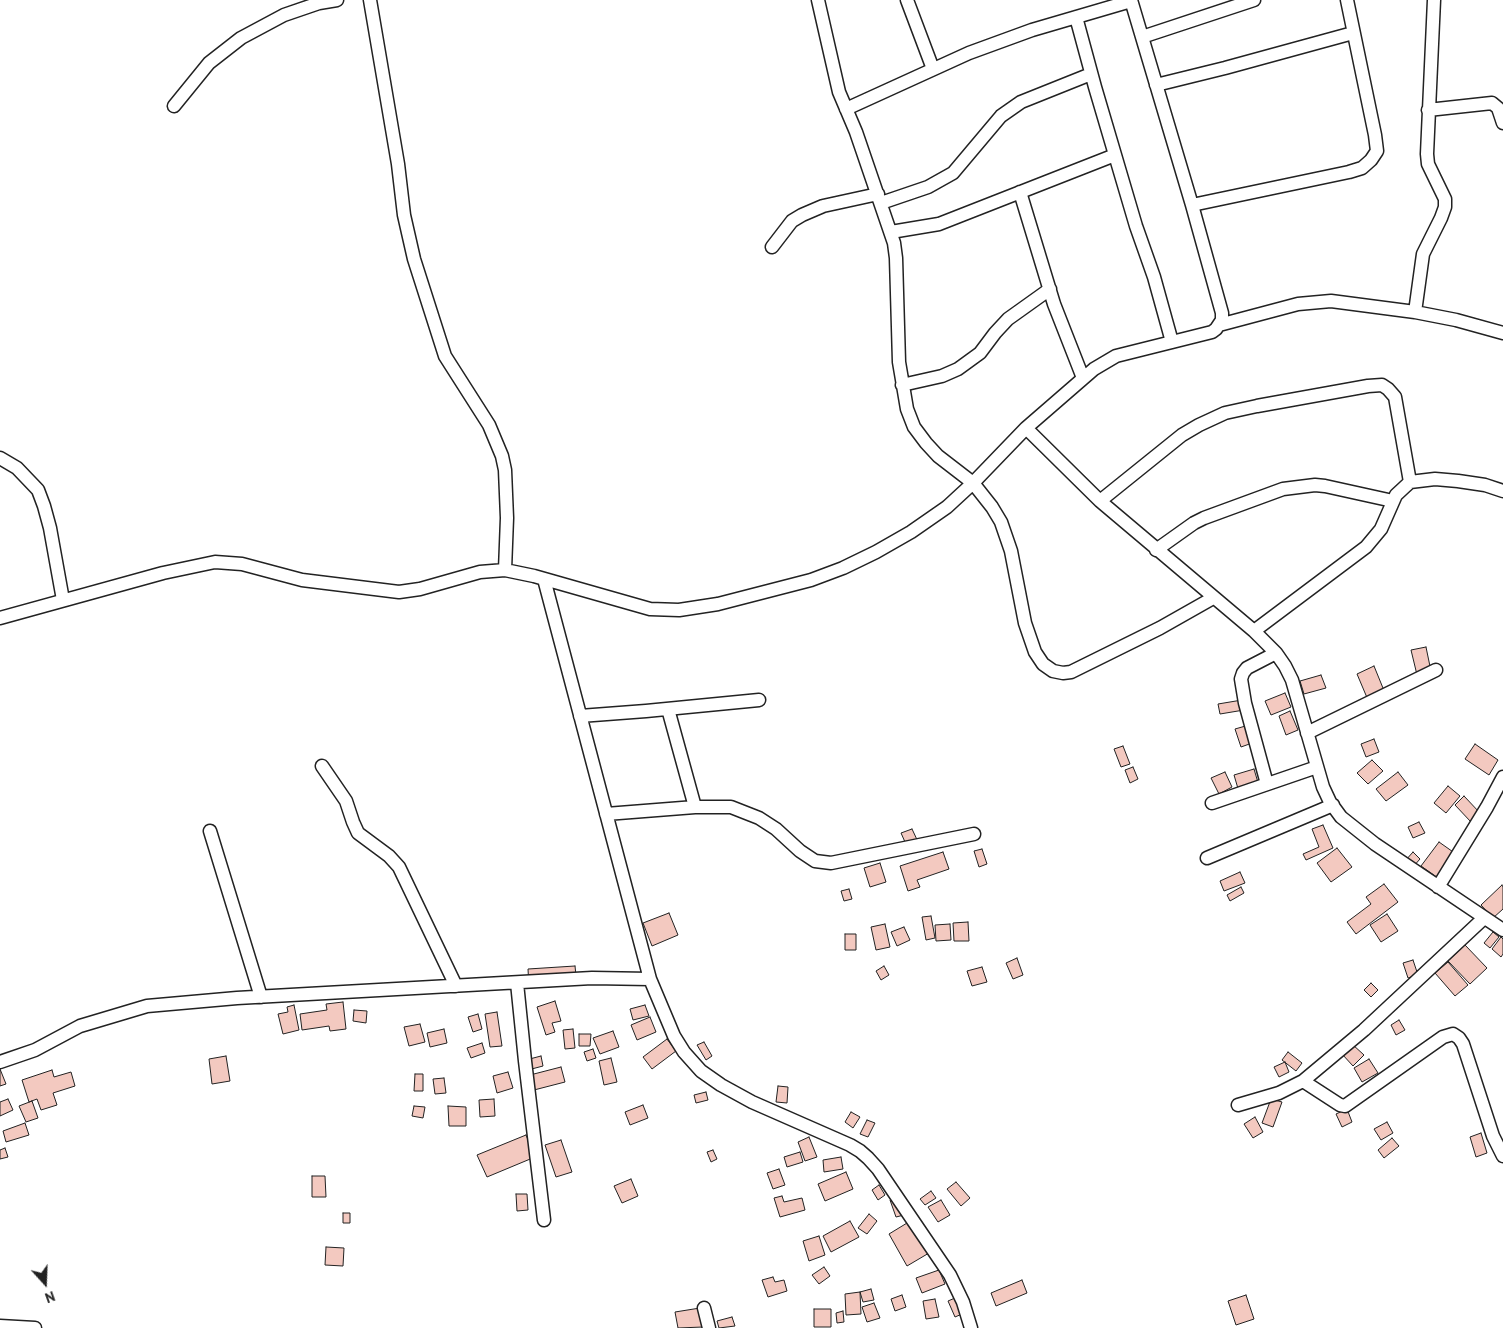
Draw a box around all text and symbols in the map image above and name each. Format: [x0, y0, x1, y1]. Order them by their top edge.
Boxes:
north arrow [20, 1258, 70, 1308]
text: N [43, 1287, 58, 1307]

